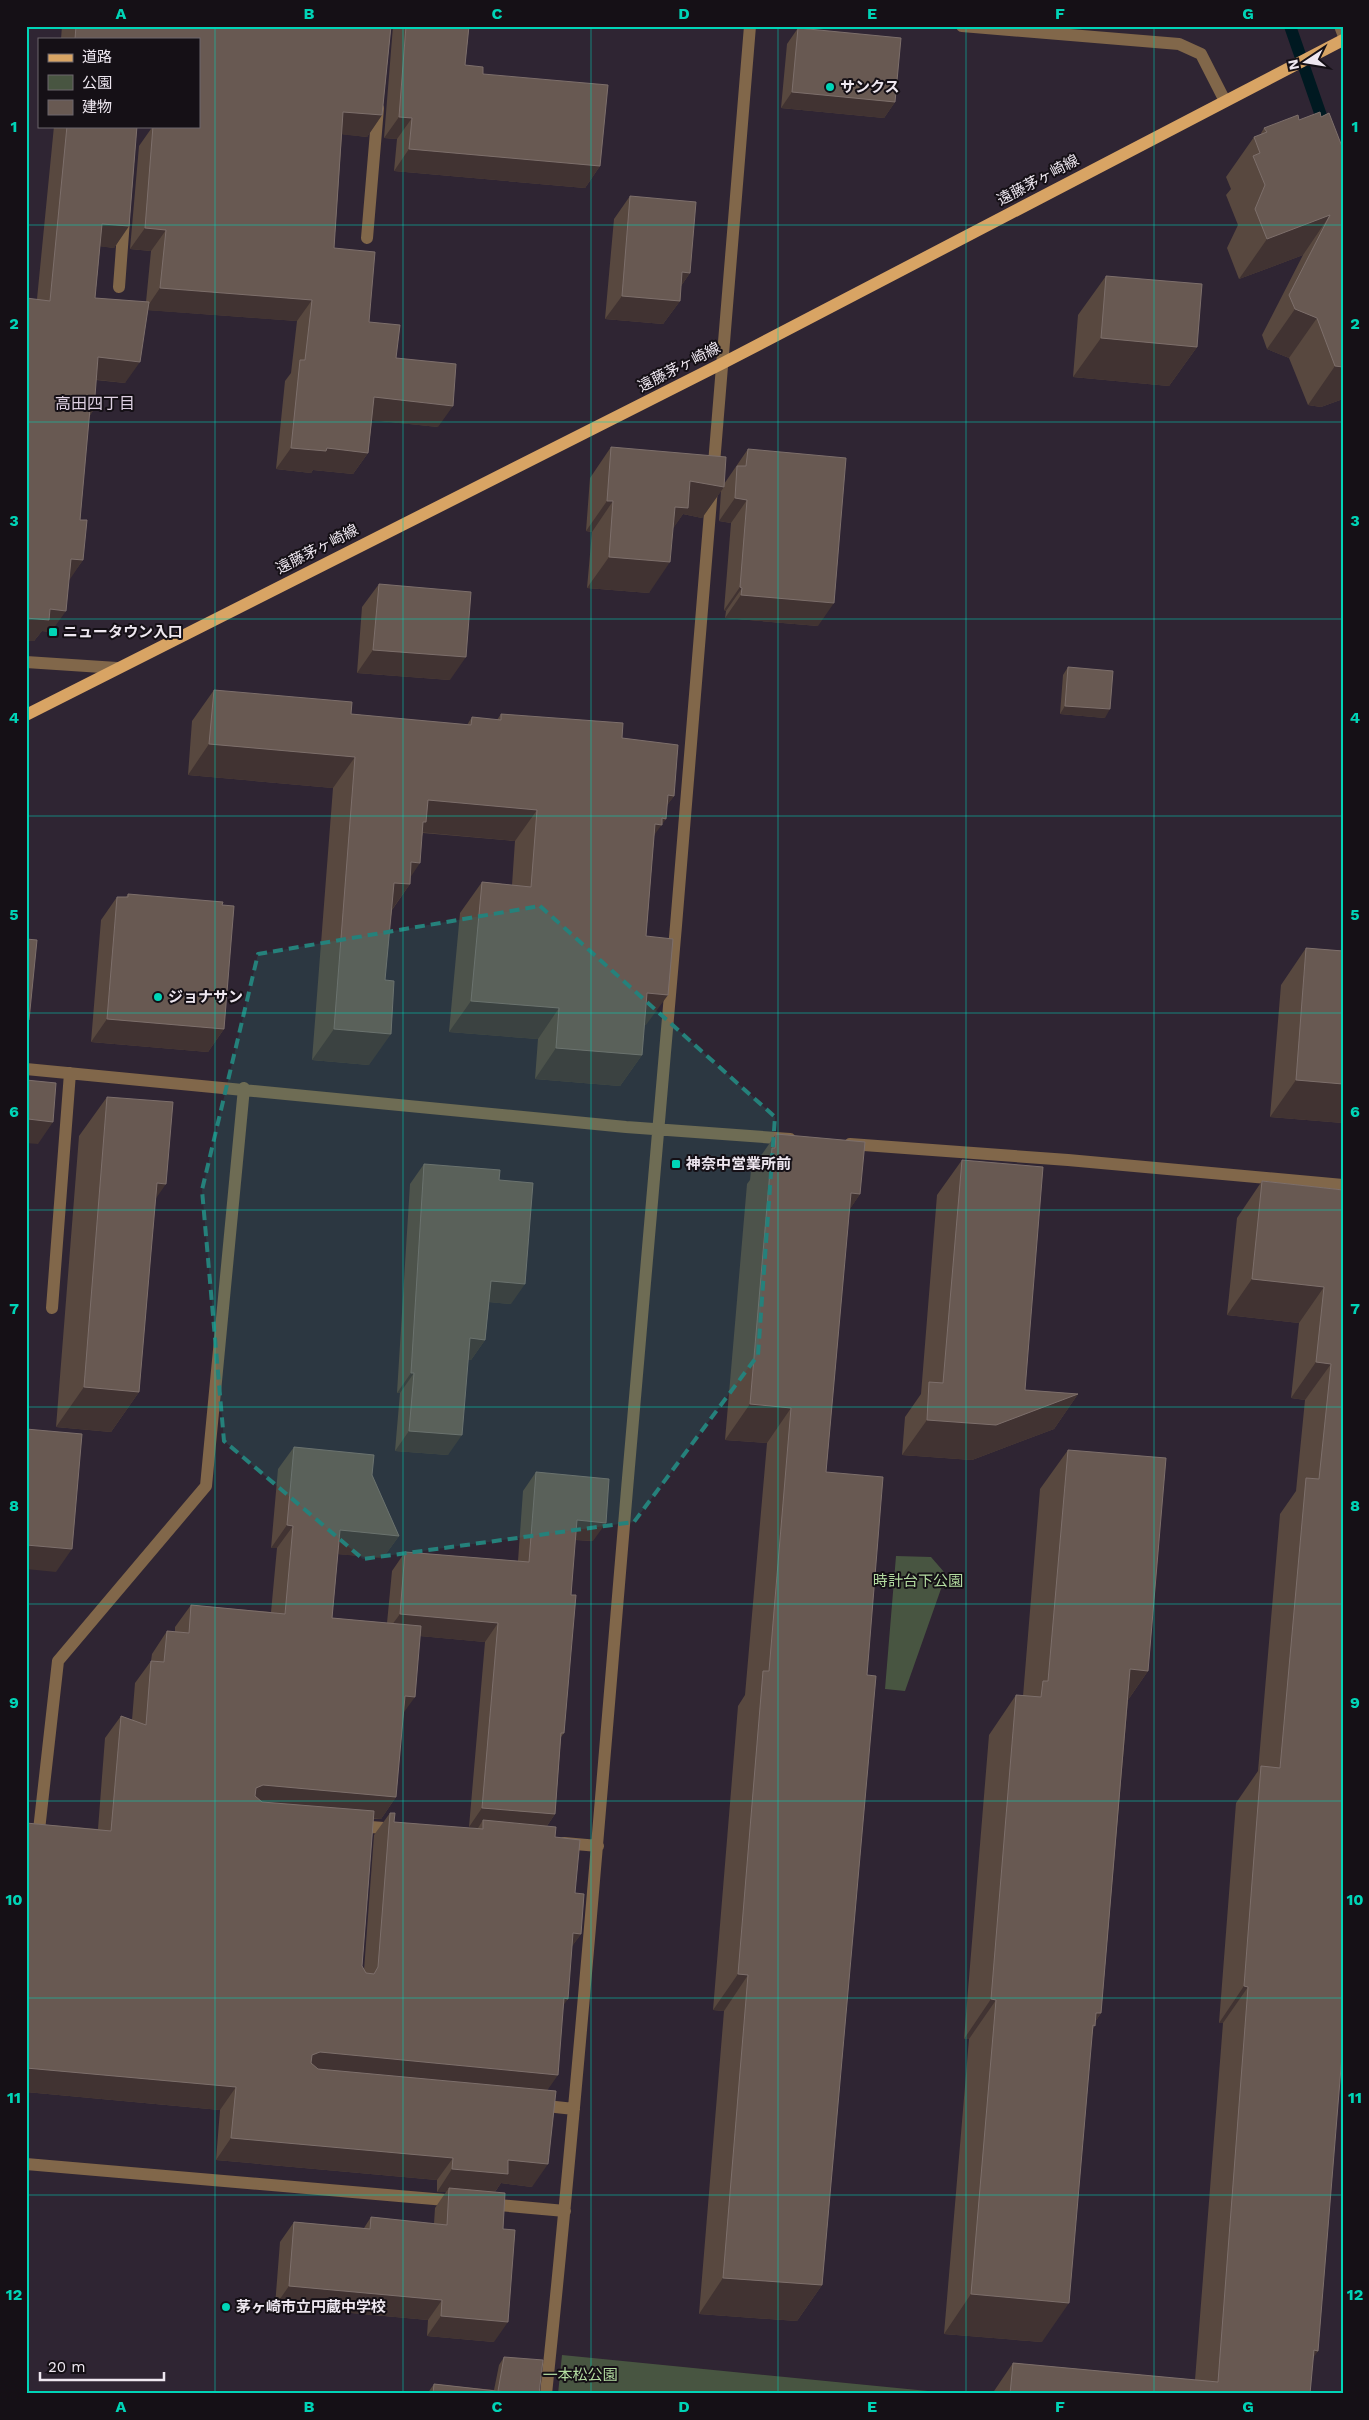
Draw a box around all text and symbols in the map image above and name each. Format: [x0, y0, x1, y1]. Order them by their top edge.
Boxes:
text: A [116, 4, 127, 23]
text: B [304, 4, 315, 23]
text: C [492, 4, 503, 23]
text: D [678, 4, 690, 23]
text: E [867, 4, 877, 23]
text: F [1055, 4, 1065, 23]
text: G [1242, 4, 1254, 23]
legend [38, 38, 200, 128]
north arrow [1282, 38, 1332, 88]
text: 道路 [82, 48, 112, 66]
text: N [1284, 58, 1302, 71]
text: 公園 [82, 74, 112, 92]
place label: サンクス [840, 78, 900, 96]
marker: サンクス [824, 81, 836, 93]
text: 建物 [82, 98, 112, 116]
text: 1 [11, 117, 17, 136]
text: 1 [1352, 117, 1358, 136]
street label: 遠藤茅ヶ崎線 [994, 151, 1082, 209]
text: 2 [9, 314, 19, 333]
text: 2 [1350, 314, 1360, 333]
street label: 遠藤茅ヶ崎線 [635, 339, 723, 395]
district label: 高田四丁目 [55, 394, 135, 413]
text: 3 [9, 511, 19, 530]
text: 3 [1350, 511, 1360, 530]
street label: 遠藤茅ヶ崎線 [273, 521, 361, 577]
place label: ニュータウン入口 [63, 623, 183, 641]
marker: ニュータウン入口 [47, 626, 59, 638]
text: 4 [9, 708, 19, 727]
text: 4 [1350, 708, 1360, 727]
text: 5 [9, 905, 19, 924]
text: 5 [1350, 905, 1360, 924]
place label: ジョナサン [168, 988, 243, 1006]
marker: ジョナサン [152, 991, 164, 1003]
text: 6 [9, 1102, 19, 1121]
text: 6 [1350, 1102, 1360, 1121]
place label: 神奈中営業所前 [685, 1155, 791, 1173]
marker: 神奈中営業所前 [670, 1158, 682, 1170]
text: 7 [9, 1299, 19, 1318]
text: 7 [1350, 1299, 1360, 1318]
text: 8 [9, 1496, 19, 1515]
text: 8 [1350, 1496, 1360, 1515]
park label: 時計台下公園 [873, 1572, 963, 1590]
text: 9 [9, 1693, 19, 1712]
text: 9 [1350, 1693, 1360, 1712]
text: 10 [5, 1890, 23, 1909]
text: 10 [1346, 1890, 1364, 1909]
text: 11 [7, 2088, 21, 2107]
text: 11 [1348, 2088, 1362, 2107]
text: 12 [6, 2285, 22, 2304]
text: 12 [1347, 2285, 1363, 2304]
place label: 茅ヶ崎市立円蔵中学校 [236, 2298, 386, 2316]
marker: 茅ヶ崎市立円蔵中学校 [220, 2301, 232, 2313]
scale bar [40, 2350, 164, 2382]
text: 20 m [48, 2358, 86, 2376]
park label: 一本松公園 [542, 2366, 618, 2384]
text: A [116, 2397, 127, 2416]
text: B [304, 2397, 315, 2416]
text: C [492, 2397, 503, 2416]
text: D [678, 2397, 690, 2416]
text: E [867, 2397, 877, 2416]
text: F [1055, 2397, 1065, 2416]
text: G [1242, 2397, 1254, 2416]

